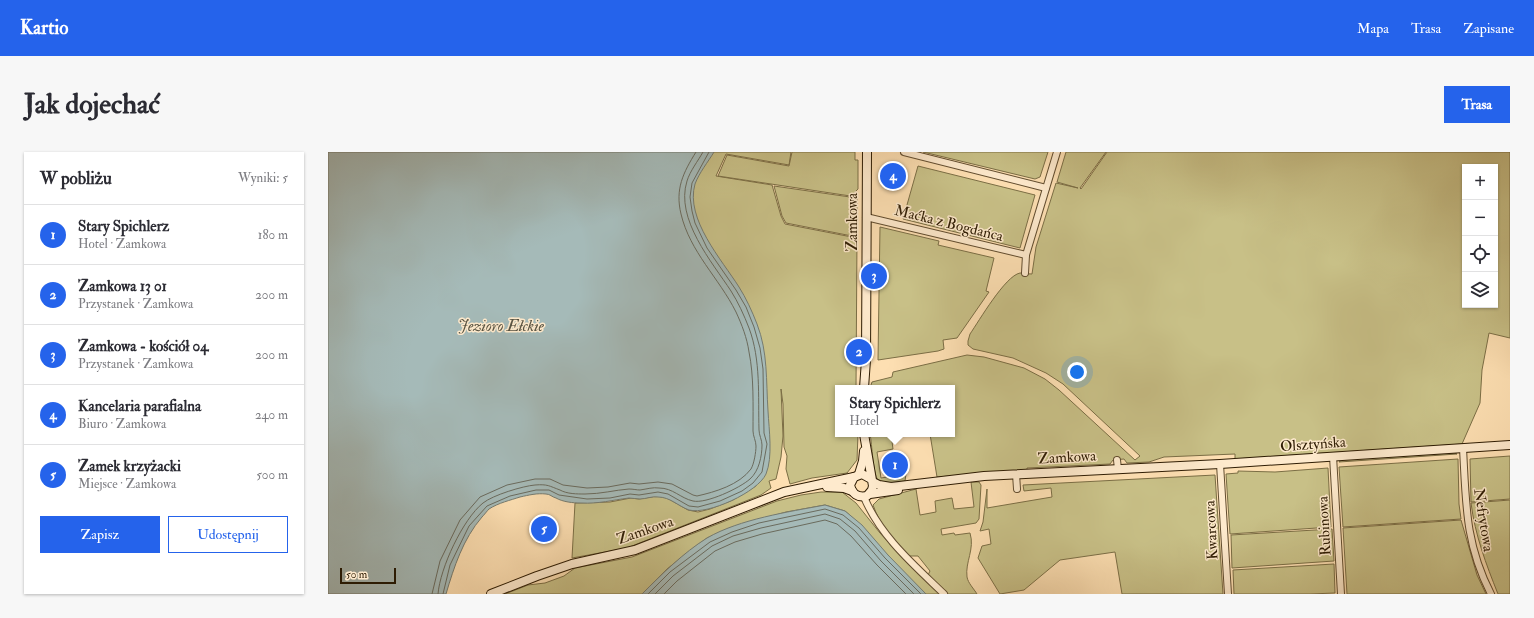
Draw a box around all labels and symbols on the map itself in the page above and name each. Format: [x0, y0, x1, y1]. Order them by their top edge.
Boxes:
pin: 4 [880, 161, 906, 191]
street label: Zamkowa [843, 192, 862, 251]
street label: Maćka z Bogdańca [893, 201, 1006, 246]
pin: 3 [861, 261, 887, 291]
water label: Jezioro Ełckie [458, 316, 545, 336]
pin: 2 [846, 337, 872, 367]
your location [1067, 362, 1087, 382]
street label: Olsztyńska [1279, 433, 1347, 456]
street label: Zamkowa [1037, 446, 1098, 469]
pin: 1 [882, 450, 908, 480]
street label: Nefrytowa [1469, 487, 1498, 554]
street label: Rubinowa [1313, 495, 1336, 556]
street label: Kwarcowa [1200, 499, 1223, 560]
street label: Zamkowa [614, 512, 677, 549]
pin: 5 [531, 514, 557, 544]
scale bar [340, 566, 396, 585]

